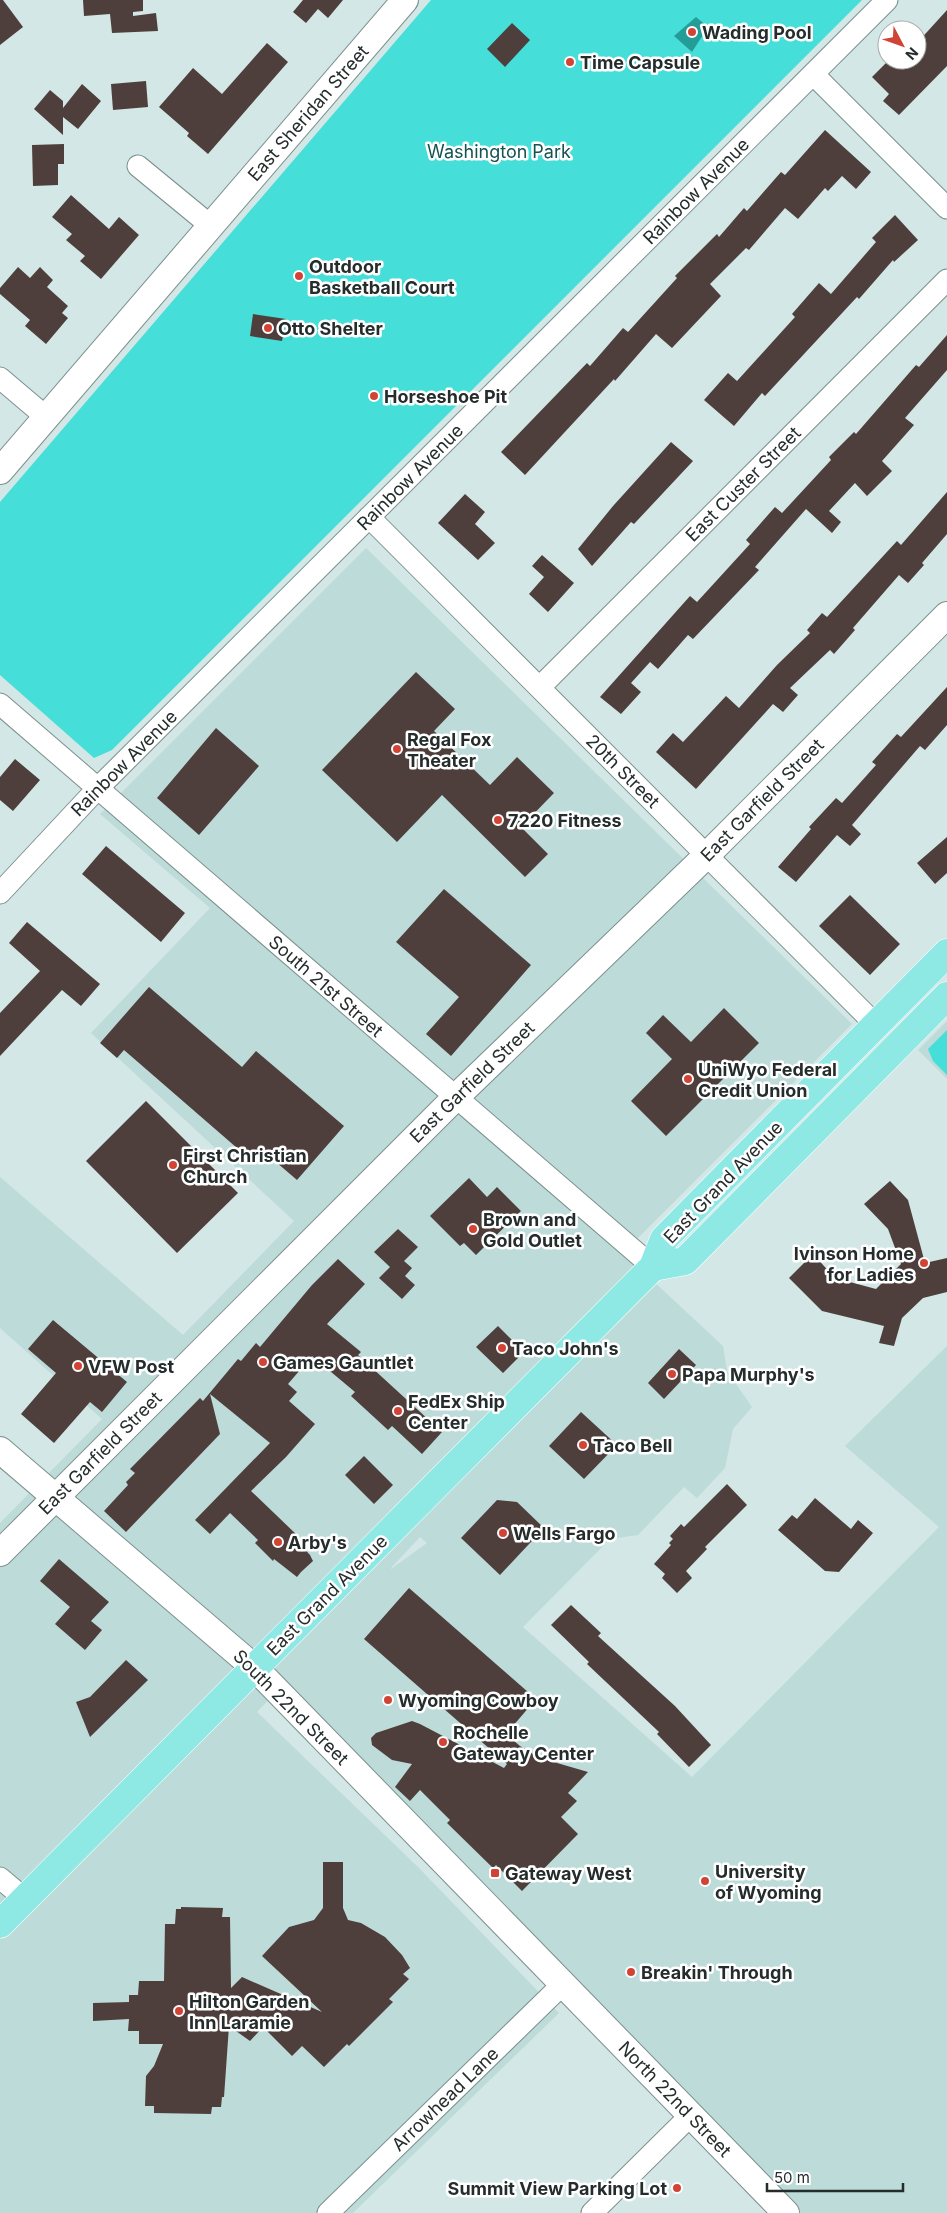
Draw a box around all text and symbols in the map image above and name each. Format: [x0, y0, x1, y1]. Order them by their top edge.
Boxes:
north arrow [877, 20, 927, 70]
place label: Wading Pool [702, 22, 812, 43]
marker: Wading Pool [686, 26, 698, 38]
street label: East Sheridan Street [243, 41, 373, 185]
text: N [902, 44, 922, 63]
place label: Time Capsule [580, 52, 701, 73]
marker: Time Capsule [564, 56, 576, 68]
street label: Rainbow Avenue [639, 134, 753, 248]
park label: Washington Park [427, 141, 571, 162]
place label: Outdoor Basketball Court [309, 256, 455, 298]
marker: Outdoor Basketball Court [293, 270, 305, 282]
place label: Otto Shelter [278, 318, 383, 339]
marker: Otto Shelter [262, 322, 274, 334]
place label: Horseshoe Pit [384, 386, 507, 407]
marker: Horseshoe Pit [368, 390, 380, 402]
street label: Rainbow Avenue [353, 420, 467, 534]
street label: East Custer Street [681, 422, 805, 546]
street label: Rainbow Avenue [67, 706, 181, 820]
place label: Regal Fox Theater [407, 729, 492, 771]
street label: 20th Street [582, 730, 664, 812]
street label: East Garfield Street [696, 734, 828, 866]
marker: Regal Fox Theater [391, 743, 403, 755]
place label: 7220 Fitness [508, 810, 622, 831]
marker: 7220 Fitness [492, 814, 504, 826]
street label: South 21st Street [265, 931, 387, 1041]
street label: East Garfield Street [405, 1017, 539, 1147]
place label: UniWyo Federal Credit Union [698, 1059, 837, 1101]
marker: UniWyo Federal Credit Union [682, 1073, 694, 1085]
street label: East Grand Avenue [659, 1117, 787, 1247]
place label: First Christian Church [183, 1145, 307, 1187]
marker: First Christian Church [167, 1159, 179, 1171]
place label: Brown and Gold Outlet [483, 1209, 582, 1251]
marker: Brown and Gold Outlet [467, 1223, 479, 1235]
place label: Ivinson Home for Ladies [794, 1243, 914, 1285]
marker: Ivinson Home for Ladies [918, 1257, 930, 1269]
place label: Taco John's [512, 1338, 619, 1359]
marker: Taco John's [496, 1342, 508, 1354]
place label: Games Gauntlet [273, 1352, 414, 1373]
place label: VFW Post [88, 1356, 175, 1377]
marker: Games Gauntlet [257, 1356, 269, 1368]
marker: VFW Post [72, 1360, 84, 1372]
place label: Papa Murphy's [682, 1364, 815, 1385]
marker: Papa Murphy's [666, 1368, 678, 1380]
street label: East Garfield Street [34, 1387, 166, 1519]
place label: FedEx Ship Center [408, 1391, 505, 1433]
marker: FedEx Ship Center [392, 1405, 404, 1417]
place label: Taco Bell [593, 1435, 672, 1456]
marker: Taco Bell [577, 1439, 589, 1451]
place label: Wells Fargo [513, 1523, 616, 1544]
marker: Wells Fargo [497, 1527, 509, 1539]
street label: East Grand Avenue [262, 1530, 392, 1660]
place label: Arby's [288, 1532, 347, 1553]
marker: Arby's [272, 1536, 284, 1548]
street label: South 22nd Street [229, 1645, 353, 1769]
place label: Wyoming Cowboy [398, 1690, 559, 1711]
marker: Wyoming Cowboy [382, 1694, 394, 1706]
place label: Rochelle Gateway Center [453, 1722, 594, 1764]
marker: Rochelle Gateway Center [437, 1736, 449, 1748]
place label: University of Wyoming [715, 1861, 822, 1903]
place label: Gateway West [505, 1863, 632, 1884]
marker: Gateway West [489, 1867, 501, 1879]
marker: University of Wyoming [699, 1875, 711, 1887]
place label: Breakin' Through [641, 1962, 793, 1983]
marker: Breakin' Through [625, 1966, 637, 1978]
place label: Hilton Garden Inn Laramie [189, 1991, 310, 2033]
marker: Hilton Garden Inn Laramie [173, 2005, 185, 2017]
street label: North 22nd Street [614, 2037, 736, 2161]
street label: Arrowhead Lane [387, 2043, 503, 2155]
scale bar [767, 2160, 903, 2192]
text: 50 m [774, 2168, 810, 2187]
place label: Summit View Parking Lot [448, 2178, 667, 2199]
marker: Summit View Parking Lot [671, 2182, 683, 2194]

